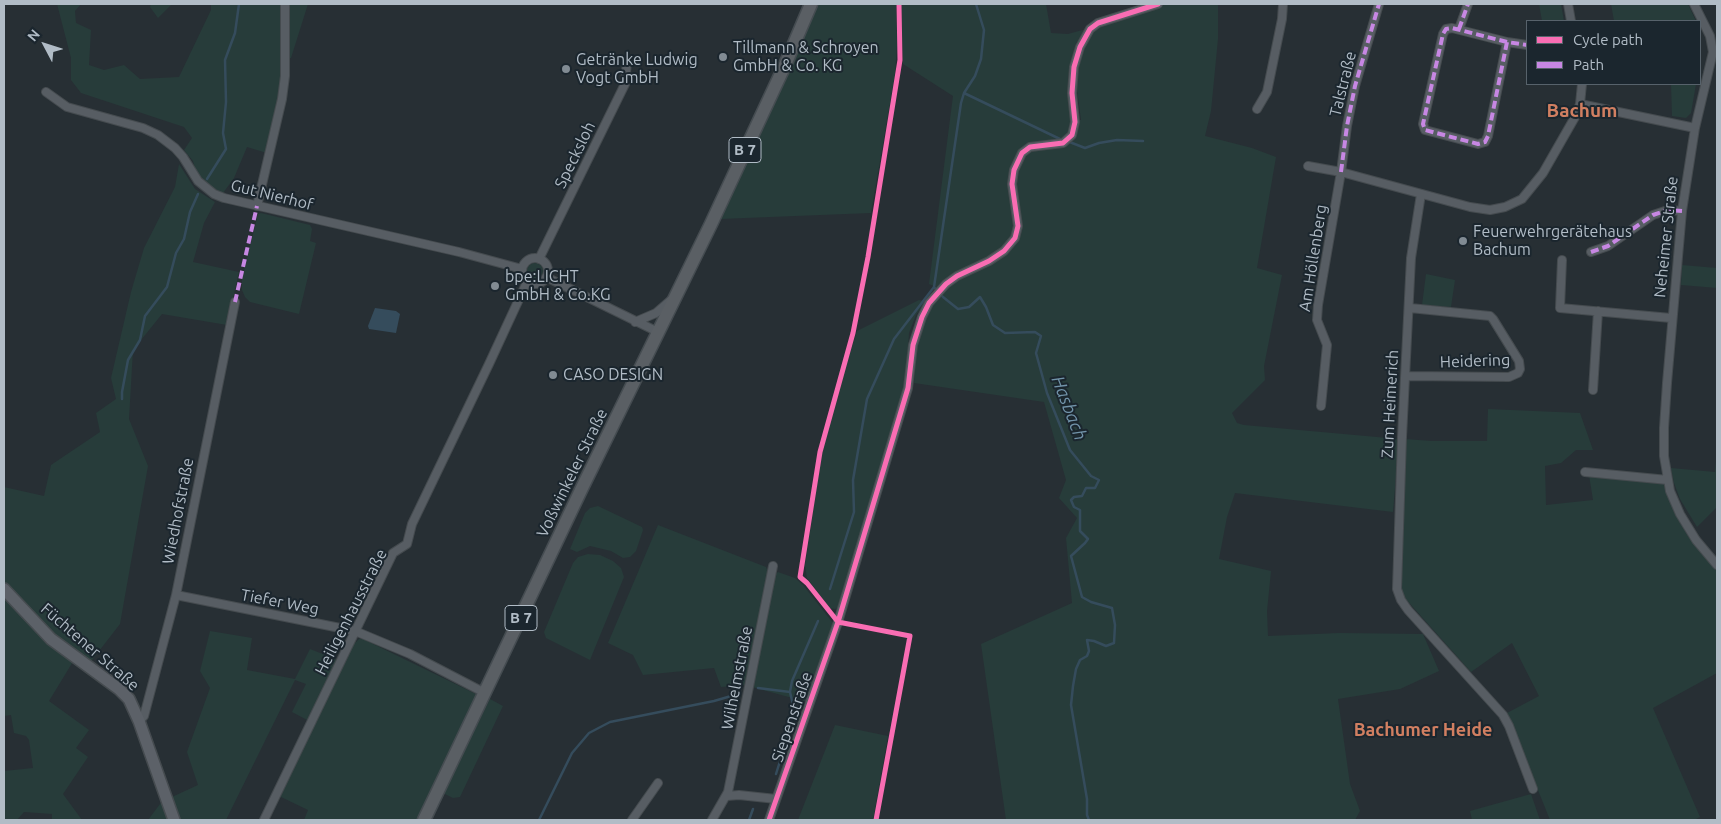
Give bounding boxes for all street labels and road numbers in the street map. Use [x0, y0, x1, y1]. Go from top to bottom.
street label: Talstraße [1326, 49, 1360, 119]
street label: Specksloh [551, 119, 599, 191]
road number: B 7 [729, 138, 761, 162]
street label: Gut Nierhof [229, 175, 315, 215]
street label: Neheimer Straße [1650, 175, 1682, 299]
street label: Am Höllenberg [1295, 203, 1331, 313]
street label: Zum Heimerich [1378, 349, 1402, 459]
street label: Heidering [1440, 350, 1510, 372]
street label: Voßwinkeler Straße [533, 406, 611, 540]
street label: Wiedhofstraße [158, 456, 198, 566]
street label: Heiligenhausstraße [311, 546, 391, 678]
street label: Tiefer Weg [239, 585, 321, 619]
street label: Füchtener Straße [37, 599, 143, 695]
road number: B 7 [505, 606, 537, 630]
street label: Wilhelmstraße [718, 625, 756, 731]
street label: Siepenstraße [768, 669, 816, 765]

